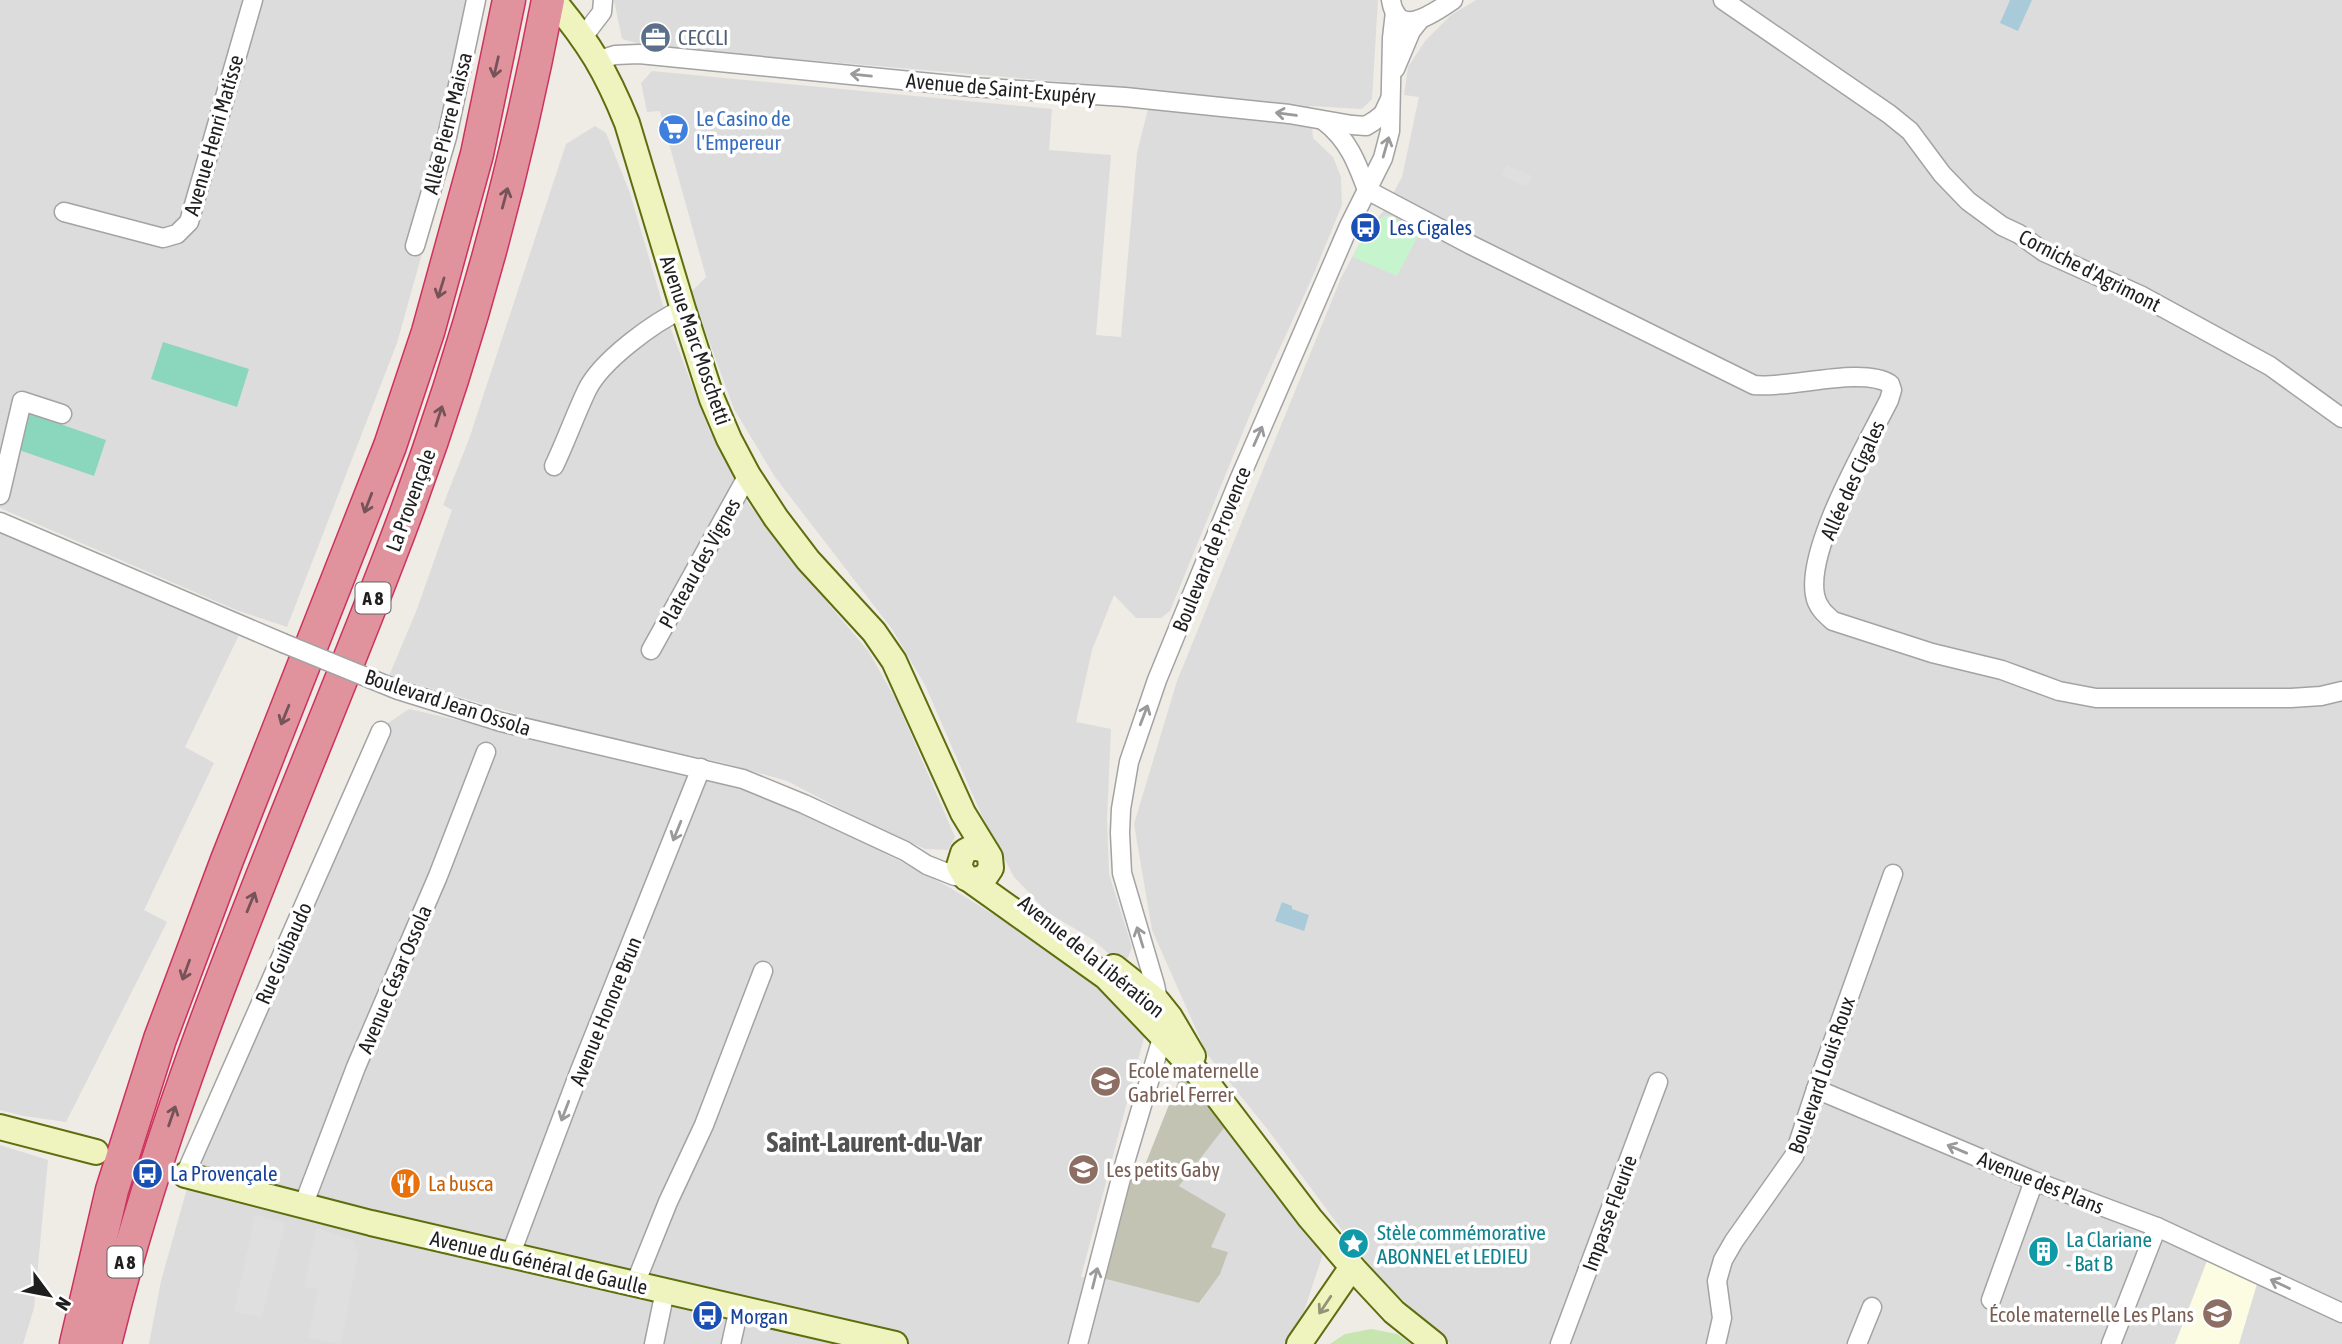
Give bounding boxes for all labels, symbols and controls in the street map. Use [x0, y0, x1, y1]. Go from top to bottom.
office icon: CECCLI [638, 20, 672, 54]
place label: CECCLI [678, 25, 728, 49]
street label: Allée Pierre Maissa [418, 50, 476, 196]
street label: Avenue Henri Matisse [179, 52, 247, 218]
one-way arrow [489, 55, 503, 78]
one-way arrow [850, 68, 873, 81]
street label: Avenue de Saint-Exupéry [905, 68, 1097, 108]
place label: Le Casino de l'Empereur [696, 106, 790, 154]
one-way arrow [1275, 107, 1298, 120]
supermarket icon: Le Casino de l'Empereur [656, 113, 690, 147]
one-way arrow [1380, 136, 1393, 158]
one-way arrow [499, 188, 512, 210]
bus stop icon: Les Cigales [1349, 210, 1383, 244]
place label: Les Cigales [1389, 215, 1472, 239]
street label: Corniche d'Agrimont [2015, 224, 2165, 316]
street label: Avenue Marc Moschetti [656, 252, 736, 428]
one-way arrow [433, 276, 446, 298]
one-way arrow [433, 405, 446, 427]
street label: Allée des Cigales [1815, 417, 1889, 543]
one-way arrow [1252, 426, 1265, 447]
street label: La Provençale [380, 445, 440, 555]
street label: Boulevard de Provence [1167, 463, 1255, 635]
one-way arrow [361, 492, 373, 513]
street label: Plateau des Vignes [653, 494, 745, 632]
road number: A 8 [356, 582, 390, 614]
street label: Boulevard Jean Ossola [362, 664, 534, 740]
one-way arrow [277, 703, 290, 725]
one-way arrow [1139, 704, 1152, 726]
one-way arrow [670, 820, 683, 842]
street label: Avenue de la Libération [1014, 890, 1170, 1022]
one-way arrow [246, 892, 259, 914]
street label: Rue Guibaudo [250, 898, 316, 1008]
street label: Avenue César Ossola [352, 901, 436, 1057]
one-way arrow [1132, 926, 1145, 948]
street label: Avenue Honore Brun [564, 933, 646, 1089]
one-way arrow [179, 958, 191, 980]
street label: Boulevard Louis Roux [1783, 993, 1859, 1157]
place label: Ecole maternelle Gabriel Ferrer [1128, 1058, 1259, 1106]
school or university icon: Ecole maternelle Gabriel Ferrer [1088, 1065, 1122, 1099]
one-way arrow [558, 1099, 570, 1121]
one-way arrow [167, 1105, 179, 1127]
district label: Saint-Laurent-du-Var [767, 1126, 982, 1158]
one-way arrow [1947, 1142, 1969, 1155]
street label: Avenue des Plans [1974, 1146, 2108, 1218]
school or university icon: Les petits Gaby [1066, 1152, 1100, 1186]
street label: Impasse Fleurie [1577, 1152, 1641, 1274]
bus stop icon: La Provençale [130, 1156, 164, 1190]
place label: Les petits Gaby [1106, 1157, 1220, 1181]
place label: La Provençale [170, 1161, 278, 1185]
restaurant icon: La busca [388, 1166, 422, 1200]
place label: La busca [428, 1171, 494, 1195]
place label: Stèle commémorative ABONNEL et LEDIEU [1377, 1220, 1546, 1268]
street label: Avenue du Général de Gaulle [428, 1225, 650, 1299]
place icon: Stèle commémorative ABONNEL et LEDIEU [1337, 1227, 1371, 1261]
place label: La Clariane - Bat B [2066, 1227, 2152, 1275]
building icon: La Clariane - Bat B [2026, 1234, 2060, 1268]
road number: A 8 [108, 1246, 142, 1278]
north arrow [14, 1260, 84, 1330]
one-way arrow [1089, 1267, 1102, 1290]
one-way arrow [2270, 1277, 2291, 1290]
text: N [51, 1293, 76, 1315]
one-way arrow [1318, 1295, 1333, 1314]
school or university icon: École maternelle Les Plans [2200, 1297, 2234, 1331]
bus stop icon: Morgan [690, 1299, 724, 1333]
place label: École maternelle Les Plans [1989, 1302, 2194, 1326]
place label: Morgan [730, 1304, 788, 1328]

